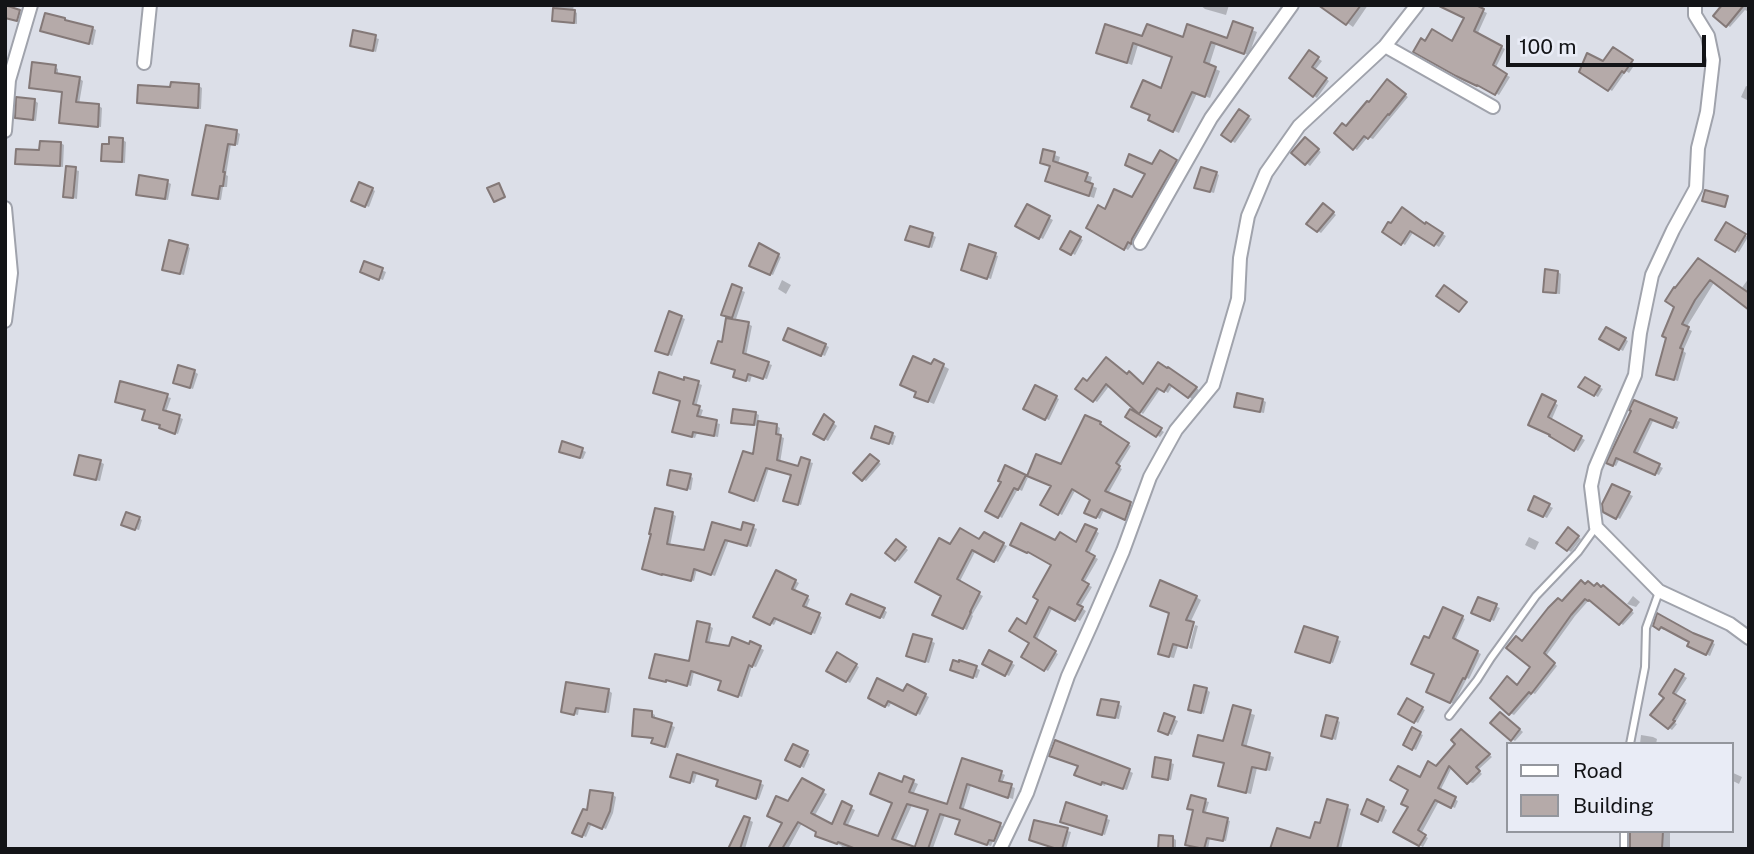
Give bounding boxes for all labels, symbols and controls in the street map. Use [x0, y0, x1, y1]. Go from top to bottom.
scale bar [1509, 21, 1708, 65]
text: 100 m [1519, 34, 1576, 59]
legend [1506, 742, 1733, 833]
text: Road [1573, 758, 1623, 783]
text: Building [1573, 793, 1654, 818]

